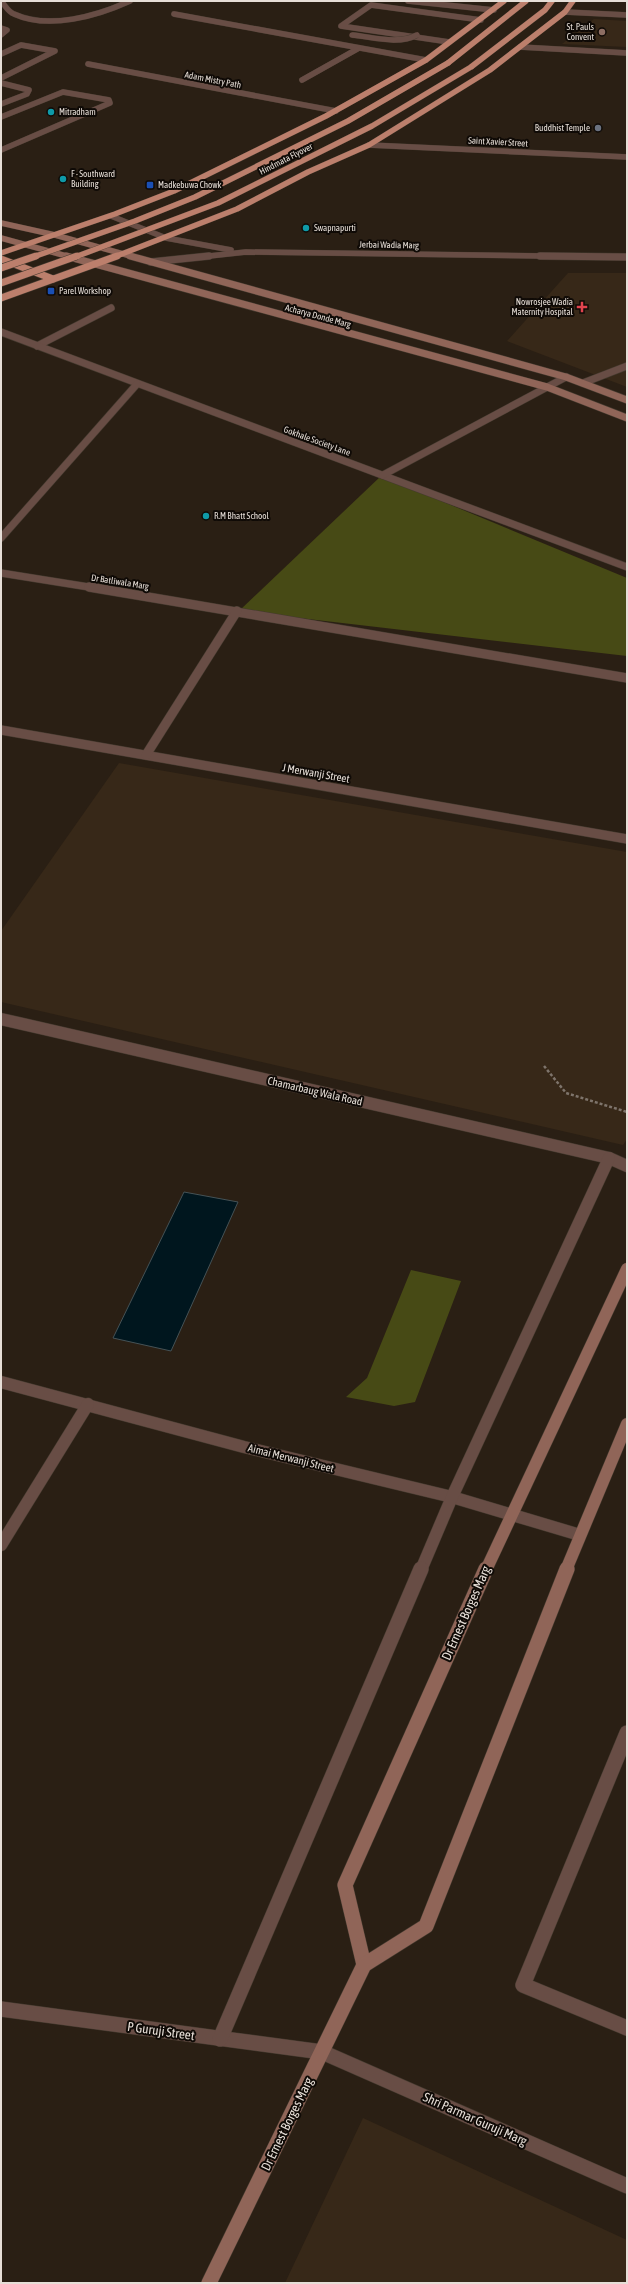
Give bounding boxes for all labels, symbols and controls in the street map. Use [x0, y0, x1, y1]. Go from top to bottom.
place label: St. Pauls Convent [566, 22, 594, 42]
marker: St. Pauls Convent [597, 27, 607, 37]
street label: Adam Mistry Path [184, 70, 242, 90]
marker: Mitradham [46, 107, 56, 117]
place label: Mitradham [59, 107, 96, 117]
place label: Buddhist Temple [535, 123, 590, 133]
marker: Buddhist Temple [593, 123, 603, 133]
street label: Saint Xavier Street [468, 135, 529, 149]
street label: Hindmata Flyover [258, 141, 315, 177]
place label: F - Southward Building [71, 169, 115, 189]
marker: F - Southward Building [58, 174, 68, 184]
marker: Madkebuwa Chowk [145, 180, 155, 190]
place label: Madkebuwa Chowk [158, 180, 222, 190]
marker: Swapnapurti [301, 223, 311, 233]
place label: Swapnapurti [314, 223, 356, 233]
street label: Jerbai Wadia Marg [359, 239, 419, 251]
marker: Parel Workshop [46, 286, 56, 296]
place label: Parel Workshop [59, 286, 111, 296]
place label: Nowrosjee Wadia Maternity Hospital [511, 297, 574, 317]
marker: Nowrosjee Wadia Maternity Hospital [576, 301, 588, 313]
street label: Acharya Donde Marg [284, 302, 352, 330]
street label: Gokhale Society Lane [282, 424, 352, 458]
marker: R.M Bhatt School [201, 511, 211, 521]
place label: R.M Bhatt School [214, 511, 270, 521]
street label: Dr Batliwala Marg [90, 573, 150, 592]
street label: J Merwanji Street [281, 761, 351, 785]
street label: Chamarbaug Wala Road [266, 1074, 364, 1108]
street label: Aimai Merwanji Street [247, 1442, 335, 1474]
street label: Dr Ernest Borges Marg [438, 1563, 494, 1663]
street label: P Guruji Street [126, 2019, 196, 2043]
street label: Dr Ernest Borges Marg [258, 2075, 316, 2173]
street label: Shri Parmar Guruji Marg [421, 2089, 530, 2149]

